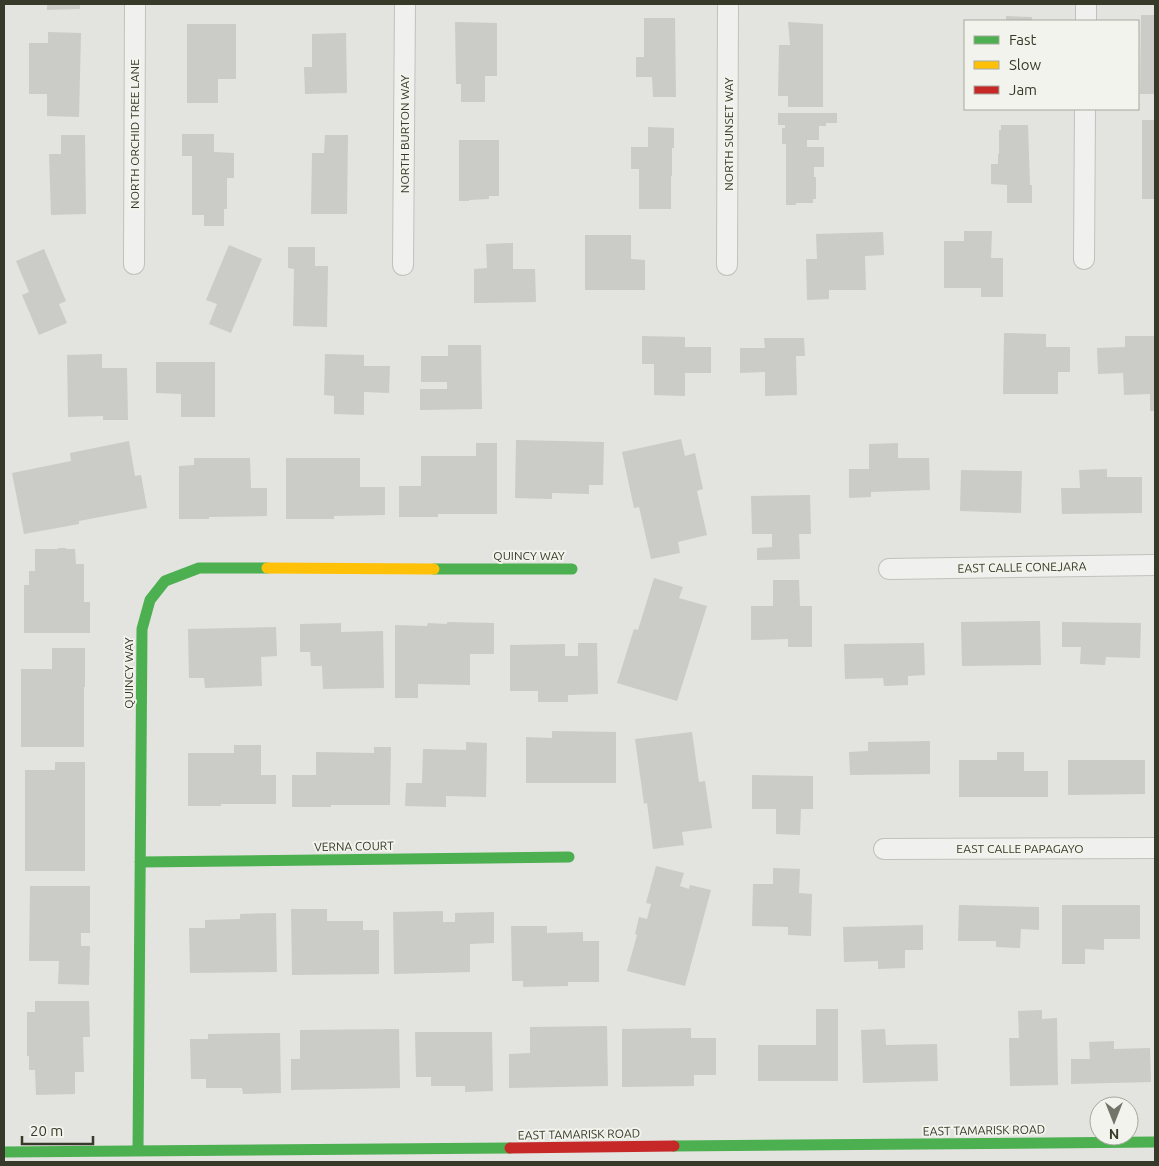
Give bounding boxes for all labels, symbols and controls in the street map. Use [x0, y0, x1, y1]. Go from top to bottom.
legend [964, 20, 1139, 110]
text: Fast [1009, 31, 1037, 48]
text: Slow [1009, 56, 1042, 73]
street label: NORTH ORCHID TREE LANE [128, 59, 141, 209]
street label: NORTH BURTON WAY [398, 75, 411, 193]
street label: NORTH SUNSET WAY [722, 77, 735, 191]
text: Jam [1009, 81, 1037, 98]
street label: QUINCY WAY [493, 549, 565, 562]
street label: EAST CALLE CONEJARA [957, 559, 1087, 575]
street label: QUINCY WAY [122, 637, 135, 709]
street label: VERNA COURT [314, 839, 394, 853]
street label: EAST CALLE PAPAGAYO [956, 842, 1084, 855]
north arrow [1089, 1096, 1139, 1146]
scale bar [22, 1114, 94, 1146]
text: 20 m [30, 1122, 63, 1139]
street label: EAST TAMARISK ROAD [923, 1122, 1045, 1138]
street label: EAST TAMARISK ROAD [518, 1126, 640, 1142]
text: N [1109, 1126, 1119, 1142]

